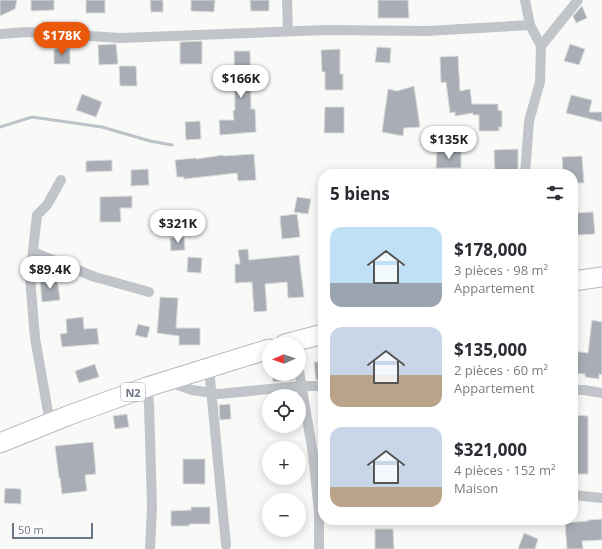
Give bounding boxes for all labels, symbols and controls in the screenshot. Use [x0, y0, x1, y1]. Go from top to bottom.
pin: $178K [34, 22, 90, 56]
text: $178K [43, 26, 81, 44]
pin: $166K [213, 65, 269, 99]
text: $166K [222, 69, 260, 87]
pin: $135K [421, 126, 477, 160]
text: $135K [430, 130, 468, 148]
text: 5 biens [330, 182, 390, 205]
icon: filters [544, 182, 566, 204]
pin: $321K [150, 210, 206, 244]
text: $321K [159, 214, 197, 232]
text: $178,000 [454, 238, 527, 261]
icon: home [362, 243, 410, 291]
pin: $89.4K [17, 256, 83, 290]
text: $89.4K [29, 260, 71, 278]
text: 3 pièces · 98 m² [454, 261, 548, 279]
text: Appartement [454, 279, 535, 297]
north arrow [262, 337, 306, 381]
map controls [262, 337, 306, 537]
text: $135,000 [454, 338, 527, 361]
icon: home [362, 343, 410, 391]
text: 2 pièces · 60 m² [454, 361, 548, 379]
text: Appartement [454, 379, 535, 397]
road number: N2 [121, 383, 145, 401]
button: locate [262, 389, 306, 433]
text: $321,000 [454, 438, 527, 461]
button: + [262, 441, 306, 485]
icon: home [362, 443, 410, 491]
text: 4 pièces · 152 m² [454, 461, 555, 479]
text: Maison [454, 479, 498, 497]
button: − [262, 493, 306, 537]
scale bar [12, 521, 93, 540]
text: 50 m [18, 522, 44, 537]

